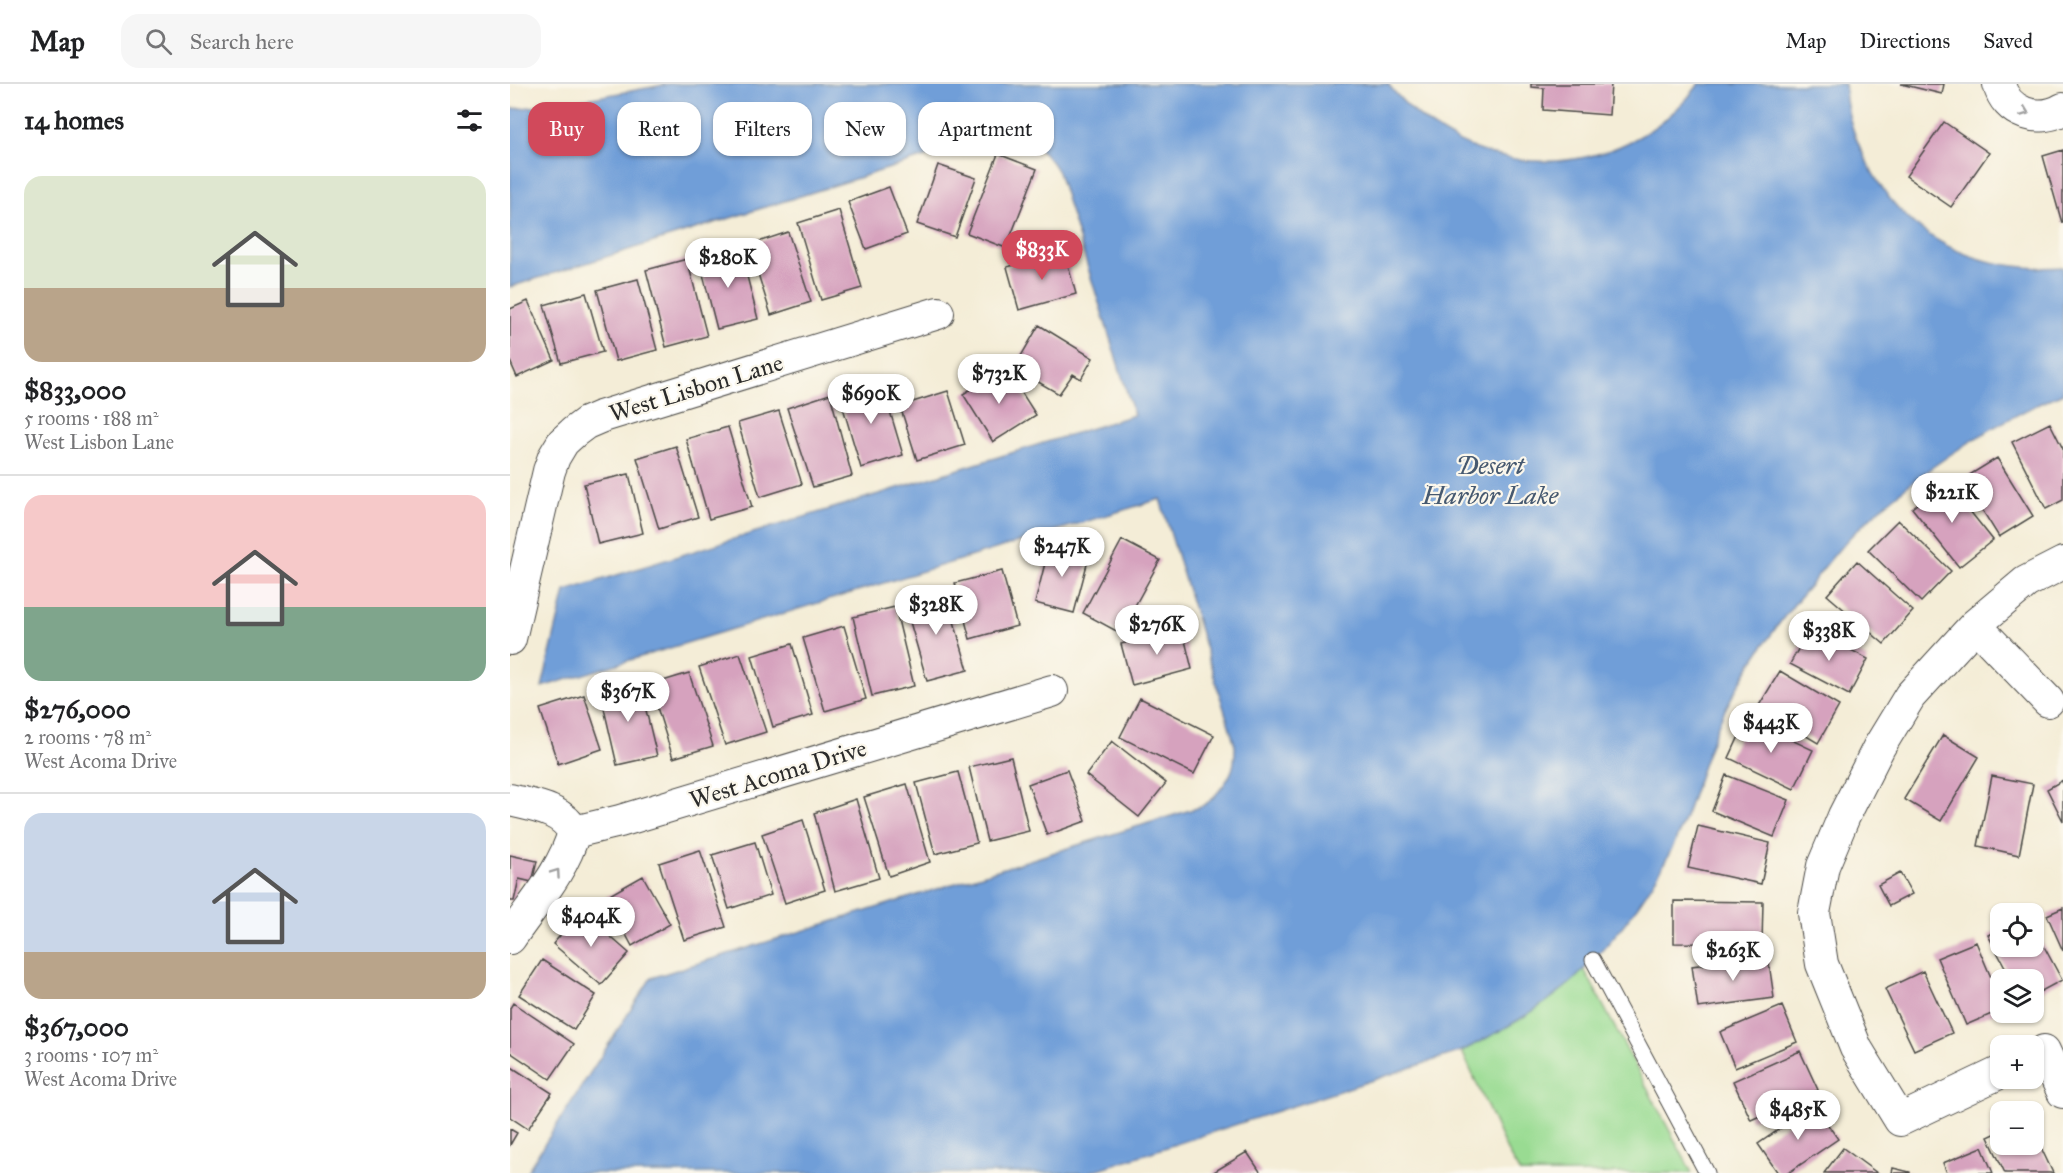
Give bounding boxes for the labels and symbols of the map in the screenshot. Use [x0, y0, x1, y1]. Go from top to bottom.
one-way arrow [2019, 105, 2030, 117]
pin: $833K [1000, 230, 1084, 281]
pin: $280K [686, 238, 770, 289]
street label: West Lisbon Lane [605, 347, 787, 429]
pin: $732K [957, 354, 1041, 405]
pin: $690K [829, 374, 913, 425]
water label: Desert Harbor Lake [1421, 449, 1559, 511]
pin: $221K [1910, 473, 1994, 524]
pin: $247K [1020, 527, 1104, 578]
pin: $328K [894, 585, 978, 636]
pin: $276K [1115, 605, 1199, 656]
pin: $338K [1787, 611, 1871, 662]
pin: $367K [586, 672, 670, 723]
pin: $443K [1729, 703, 1813, 754]
street label: West Acoma Drive [686, 733, 870, 815]
one-way arrow [549, 868, 560, 879]
pin: $404K [549, 897, 633, 948]
pin: $263K [1691, 931, 1775, 982]
pin: $485K [1756, 1090, 1840, 1141]

